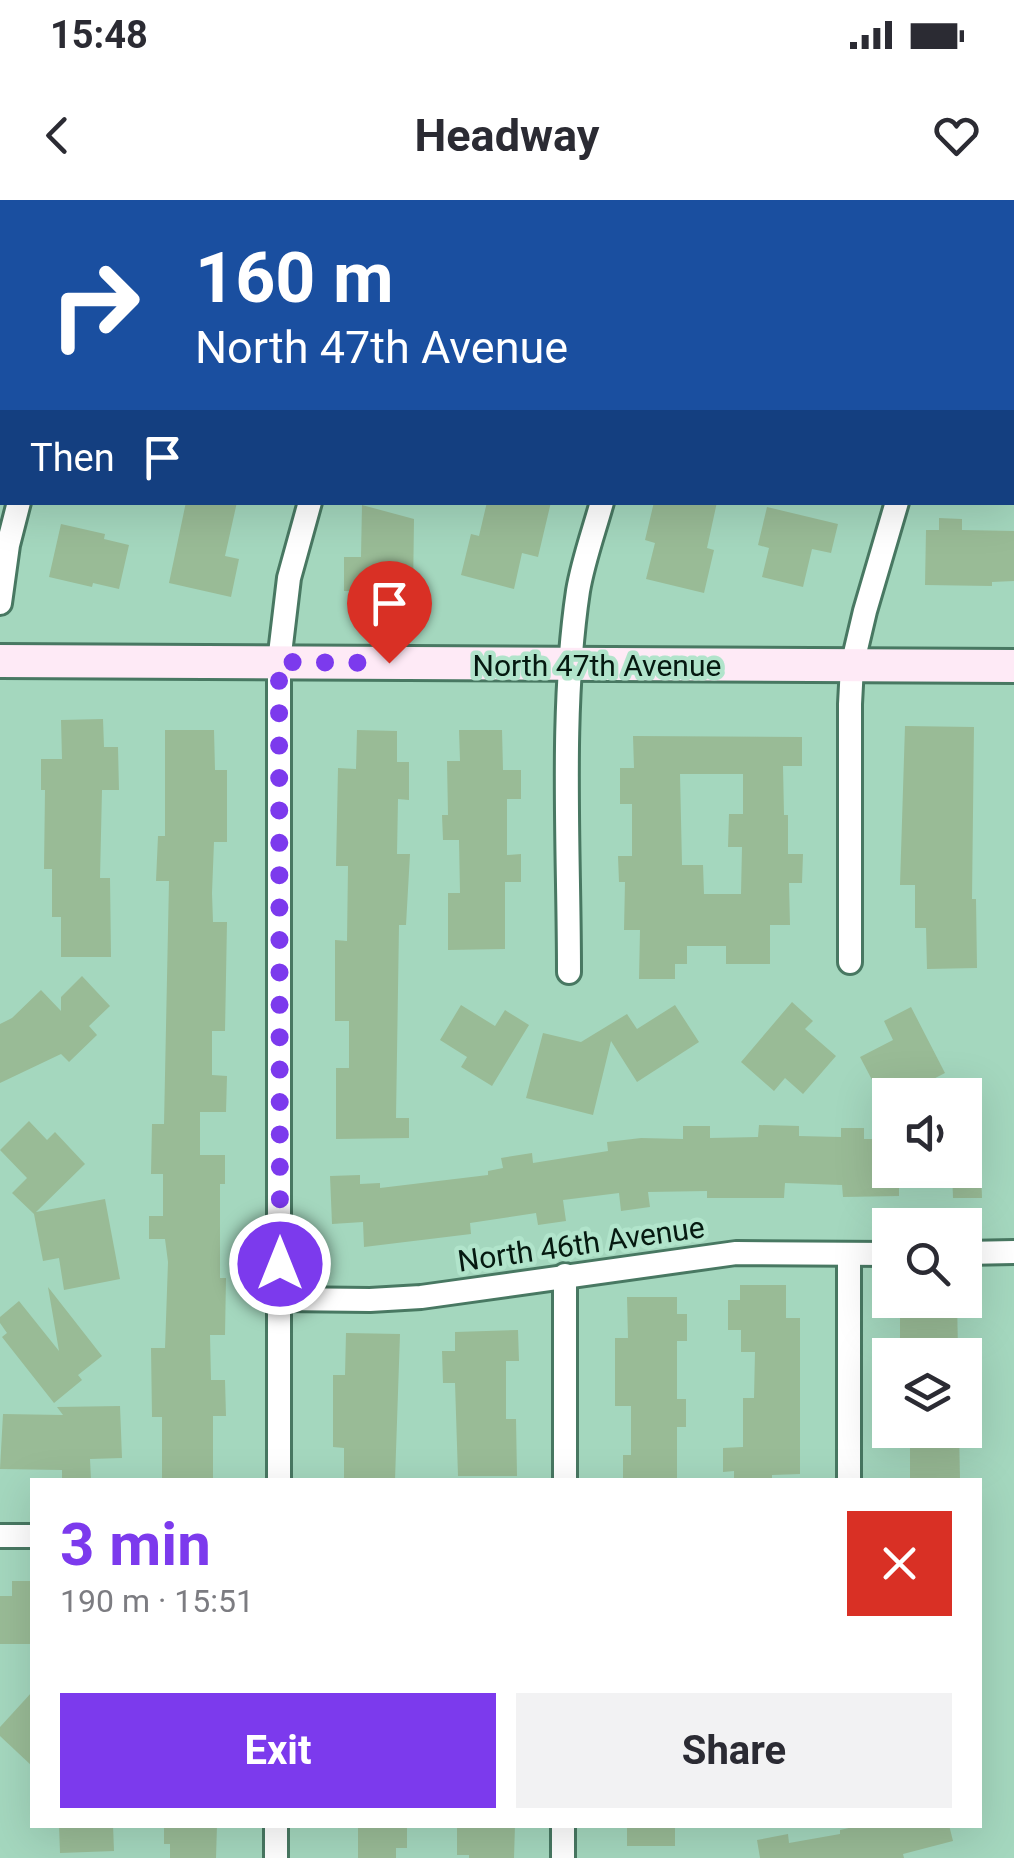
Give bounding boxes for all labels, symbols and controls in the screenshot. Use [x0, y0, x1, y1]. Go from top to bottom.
text: 15:48 [50, 13, 148, 57]
icon: back [30, 108, 85, 163]
icon: heart [929, 108, 984, 163]
text: Headway [415, 109, 599, 162]
text: 160 m [195, 237, 394, 319]
icon: right [30, 240, 160, 370]
text: North 47th Avenue [195, 321, 568, 374]
icon: arrive [135, 430, 190, 485]
text: Then [30, 436, 115, 480]
pin [347, 561, 432, 664]
icon: arrive [362, 576, 417, 631]
street label: North 47th Avenue [473, 648, 721, 683]
map controls [872, 1078, 982, 1448]
button: sound [872, 1078, 982, 1188]
button: search [872, 1208, 982, 1318]
street label: North 46th Avenue [455, 1209, 707, 1279]
position arrow [228, 1212, 332, 1316]
button: layers [872, 1338, 982, 1448]
text: 3 min [60, 1509, 211, 1580]
button: close [847, 1511, 952, 1616]
text: 190 m · 15:51 [60, 1582, 254, 1620]
button: Exit [60, 1693, 496, 1808]
button: Share [516, 1693, 952, 1808]

